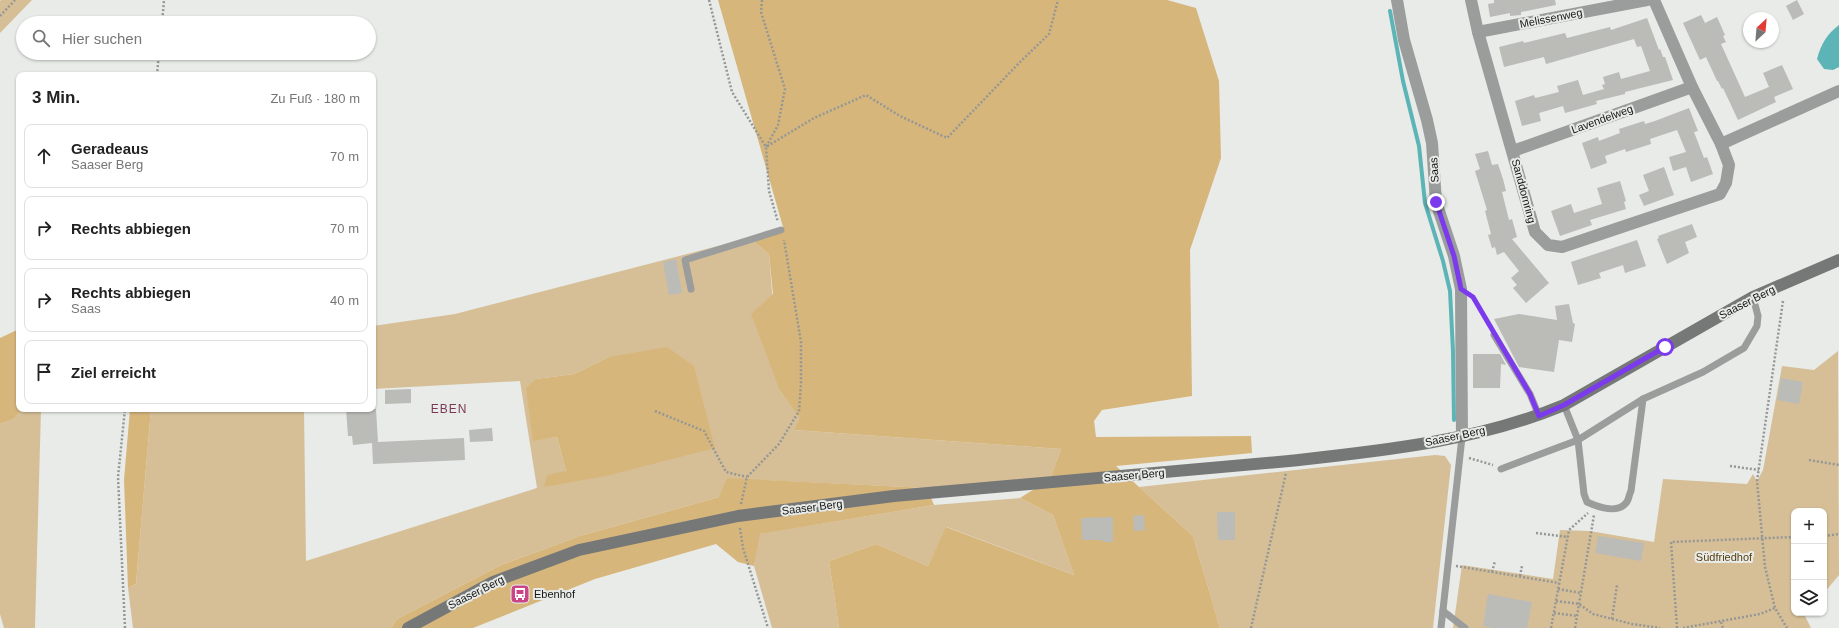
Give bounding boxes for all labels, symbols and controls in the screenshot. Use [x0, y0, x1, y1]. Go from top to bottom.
street label: Melissenweg [1519, 6, 1583, 30]
north arrow [1743, 12, 1779, 48]
search box [16, 16, 376, 60]
icon: search [30, 27, 52, 49]
text: Hier suchen [62, 30, 142, 47]
text: 3 Min. [32, 88, 80, 107]
text: Zu Fuß · 180 m [270, 91, 360, 106]
street label: Lavendelweg [1569, 102, 1635, 136]
text: Geradeaus [71, 140, 149, 157]
icon: ahead [33, 145, 55, 167]
text: 70 m [330, 149, 359, 164]
text: Saaser Berg [71, 157, 143, 172]
street label: Saas [1427, 157, 1441, 183]
street label: Sanddornring [1510, 158, 1538, 224]
route end [1427, 193, 1445, 211]
icon: right [33, 217, 55, 239]
text: Rechts abbiegen [71, 220, 191, 237]
text: 70 m [330, 221, 359, 236]
street label: Saaser Berg [1717, 283, 1777, 321]
text: Rechts abbiegen [71, 284, 191, 301]
icon: right [33, 289, 55, 311]
text: 40 m [330, 293, 359, 308]
text: Saas [71, 301, 101, 316]
route start [1656, 338, 1674, 356]
icon: arrive [33, 361, 55, 383]
text: Ziel erreicht [71, 364, 156, 381]
district label: EBEN [431, 402, 467, 416]
street label: Saaser Berg [1424, 424, 1486, 448]
street label: Saaser Berg [1103, 466, 1165, 484]
street label: Saaser Berg [781, 497, 843, 517]
map controls [1791, 508, 1827, 616]
button: + [1791, 508, 1827, 544]
button: − [1791, 544, 1827, 580]
park label: Südfriedhof [1696, 551, 1753, 563]
street label: Saaser Berg [446, 573, 506, 611]
button: layers [1791, 580, 1827, 616]
bus stop icon: Ebenhof [509, 583, 531, 605]
place label: Ebenhof [534, 588, 576, 600]

